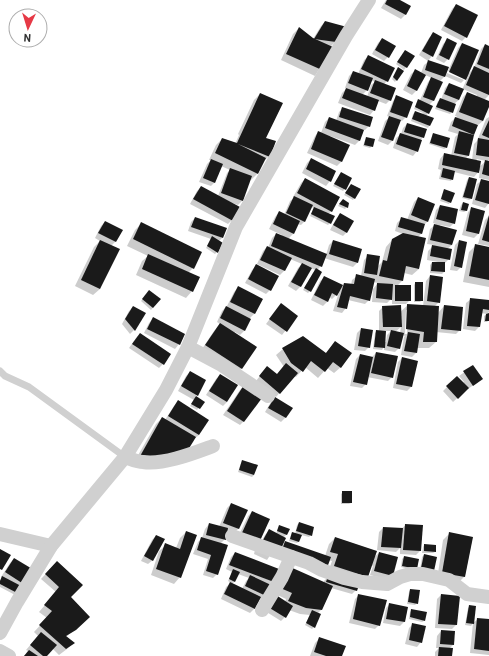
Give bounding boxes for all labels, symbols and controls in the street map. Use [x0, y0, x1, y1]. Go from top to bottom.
north arrow [8, 8, 48, 48]
text: N [23, 32, 31, 45]

